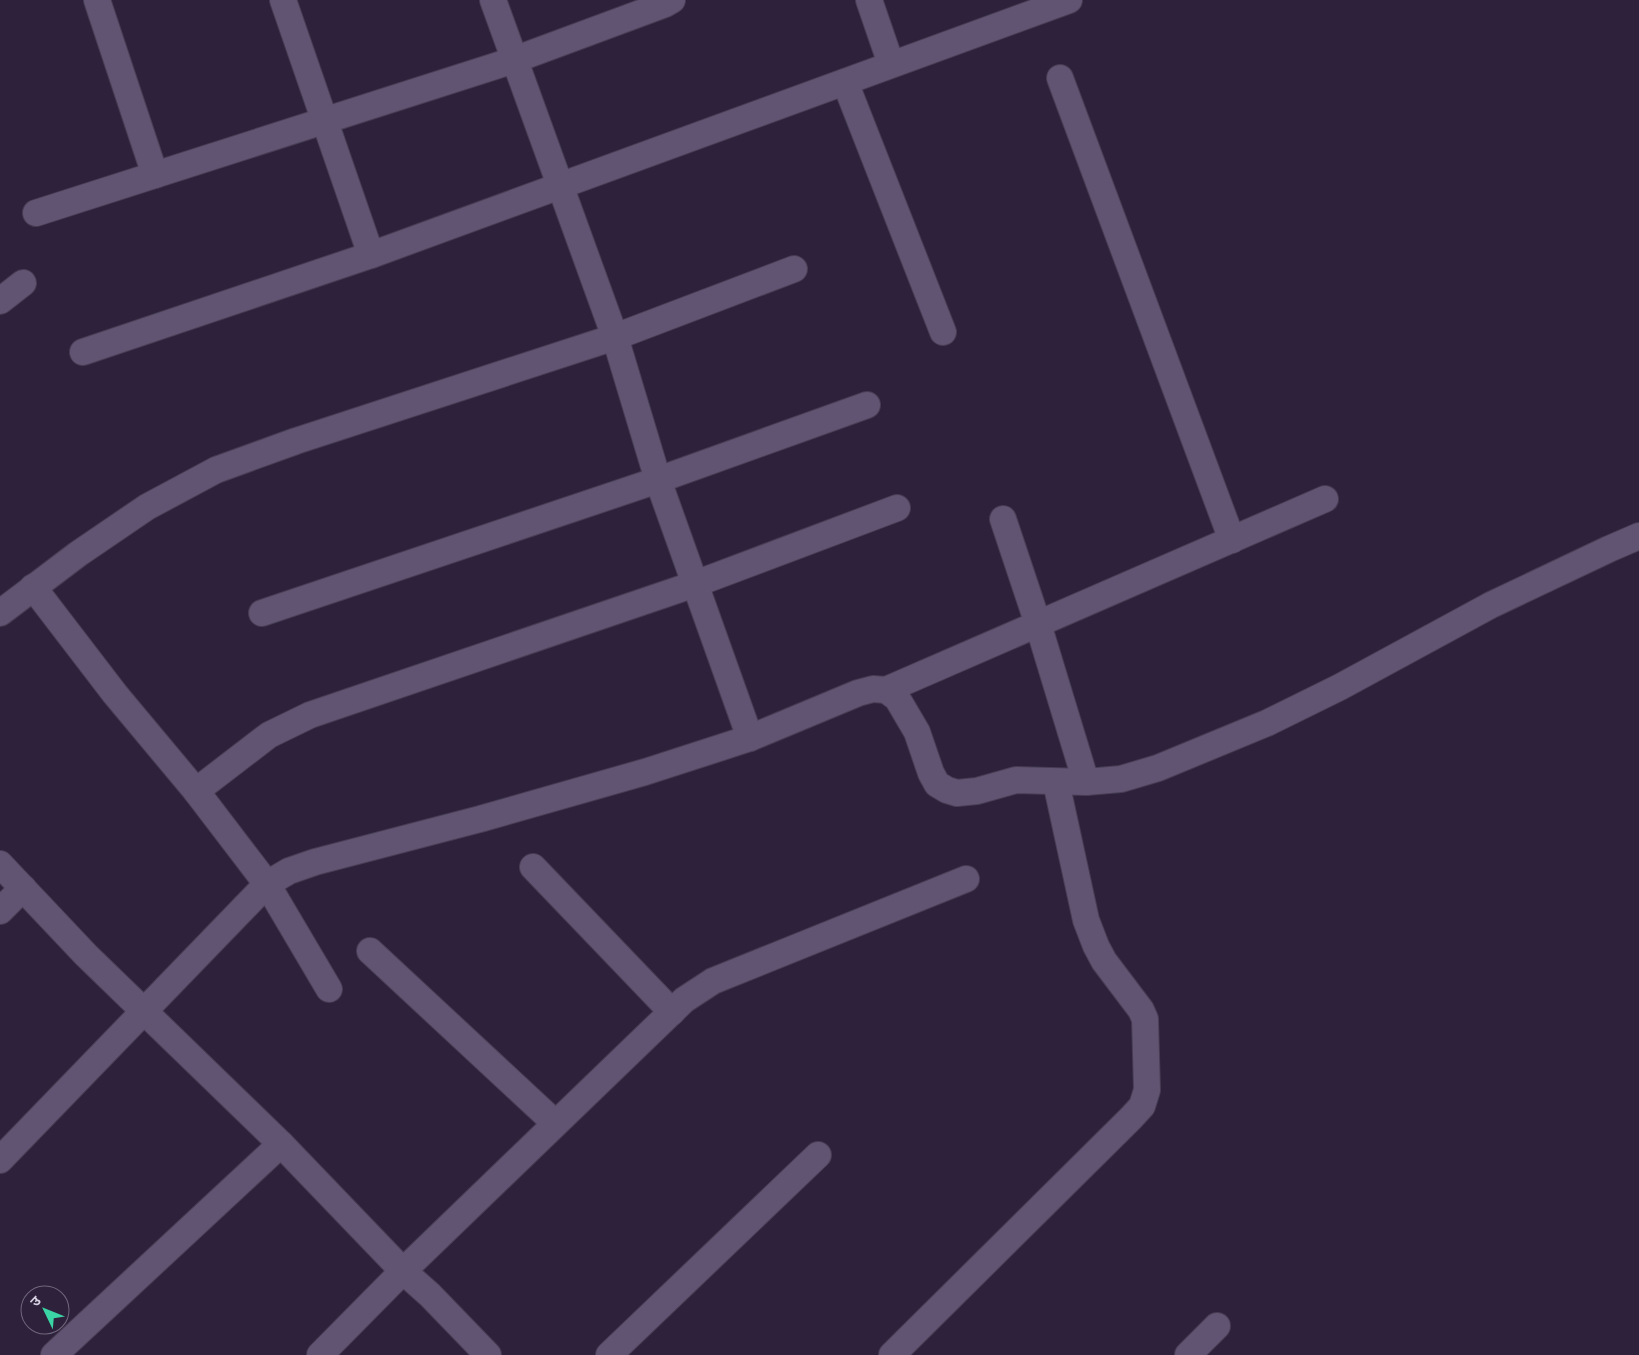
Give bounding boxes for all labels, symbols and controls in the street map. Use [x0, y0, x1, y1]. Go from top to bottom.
north arrow [20, 1285, 70, 1335]
text: उ [27, 1292, 45, 1310]

